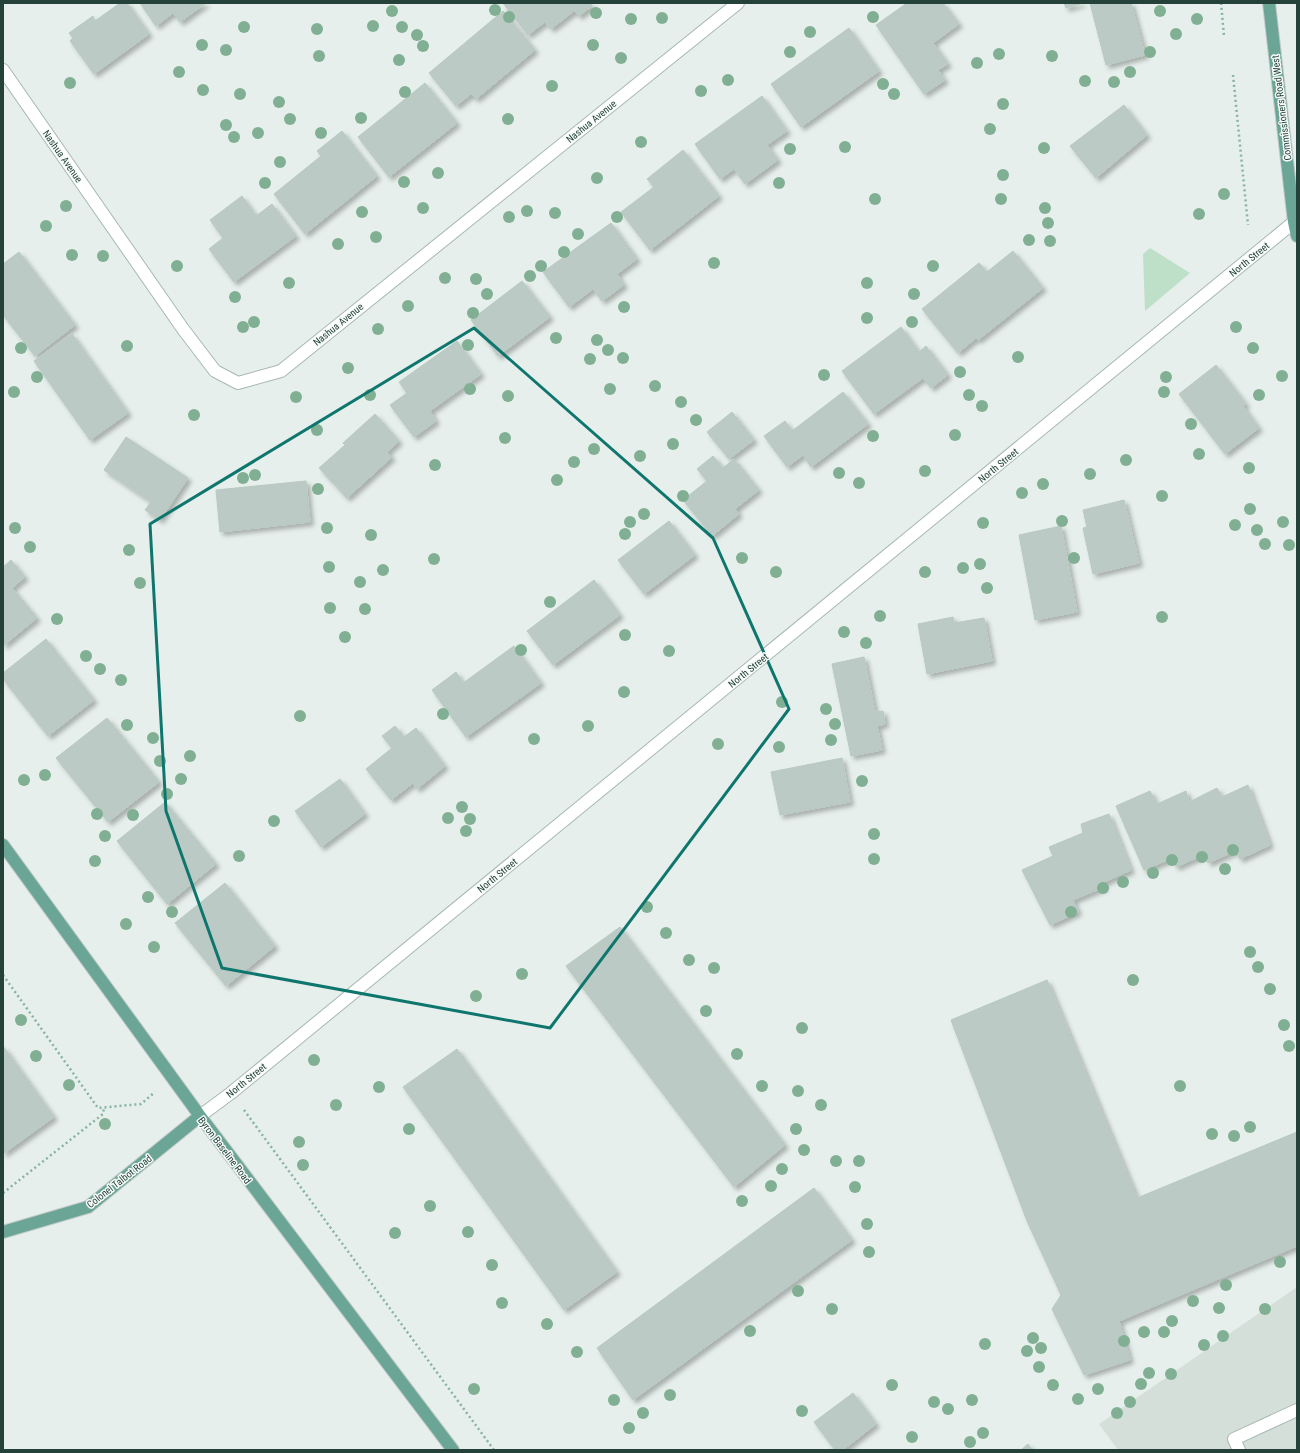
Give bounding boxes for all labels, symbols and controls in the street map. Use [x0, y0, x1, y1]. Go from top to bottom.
street label: Commissioners Road West [1270, 55, 1293, 161]
street label: Nashua Avenue [564, 98, 619, 145]
street label: Nashua Avenue [41, 128, 85, 185]
street label: North Street [1227, 240, 1271, 279]
street label: Nashua Avenue [311, 301, 366, 348]
street label: North Street [976, 446, 1020, 485]
street label: North Street [726, 651, 770, 690]
street label: North Street [475, 856, 519, 895]
street label: North Street [224, 1061, 268, 1100]
street label: Byron Baseline Road [196, 1115, 253, 1186]
street label: Colonel Talbot Road [85, 1153, 154, 1210]

